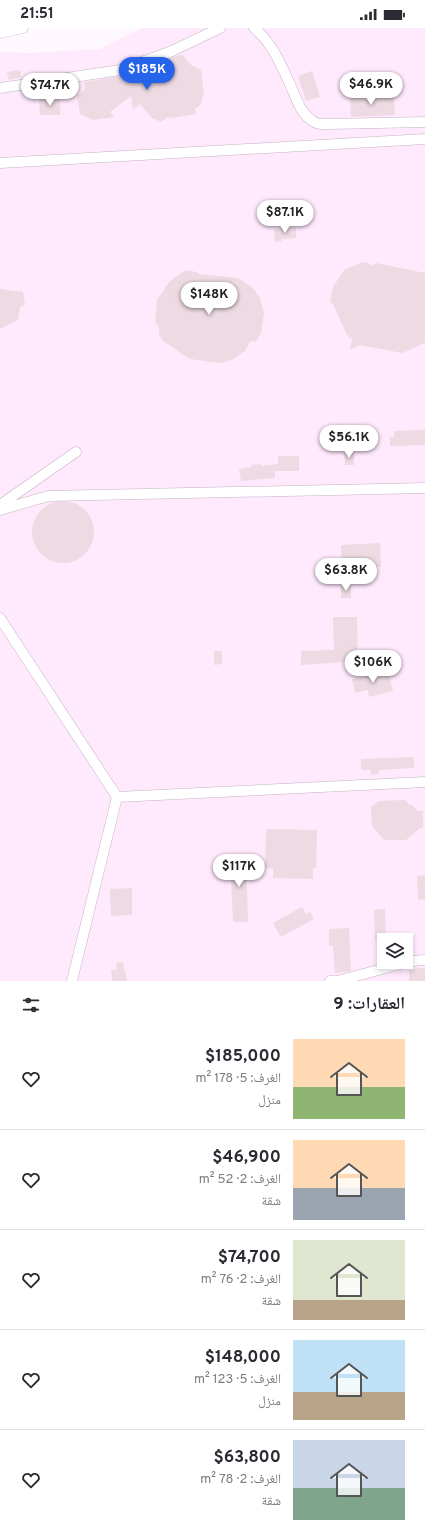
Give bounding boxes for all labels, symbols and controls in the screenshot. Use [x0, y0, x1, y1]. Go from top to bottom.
text: 21:51 [20, 5, 54, 24]
pin: $185K [119, 57, 175, 91]
text: $185K [128, 62, 166, 78]
pin: $46.9K [338, 72, 404, 106]
pin: $74.7K [17, 73, 83, 107]
text: $46.9K [349, 77, 393, 93]
text: $74.7K [30, 78, 70, 94]
pin: $87.1K [252, 200, 318, 234]
text: $87.1K [266, 205, 304, 221]
pin: $148K [181, 282, 237, 316]
text: $148K [190, 287, 228, 303]
pin: $56.1K [316, 425, 382, 459]
text: $56.1K [328, 430, 370, 446]
pin: $63.8K [313, 558, 379, 592]
text: $63.8K [324, 563, 368, 579]
pin: $106K [345, 650, 401, 684]
text: $106K [354, 655, 392, 671]
pin: $117K [211, 854, 267, 888]
text: $117K [222, 859, 256, 875]
map controls [377, 933, 413, 969]
button: layers [377, 933, 413, 969]
icon: filters [20, 994, 42, 1016]
text: العقارات: 9 [333, 994, 405, 1016]
text: $185,000 [205, 1046, 281, 1068]
icon: home [325, 1055, 373, 1103]
icon: heart [20, 1068, 42, 1090]
text: الغرف: 5 · 178 m² [195, 1071, 281, 1087]
text: منزل [258, 1093, 281, 1109]
text: $46,900 [212, 1147, 281, 1169]
icon: home [325, 1156, 373, 1204]
icon: heart [20, 1169, 42, 1191]
text: الغرف: 2 · 52 m² [199, 1172, 281, 1188]
text: شقة [262, 1194, 281, 1210]
text: $74,700 [218, 1247, 281, 1269]
icon: home [325, 1256, 373, 1304]
icon: heart [20, 1269, 42, 1291]
text: الغرف: 2 · 76 m² [201, 1272, 281, 1288]
text: شقة [262, 1294, 281, 1310]
text: $148,000 [205, 1347, 281, 1369]
icon: home [325, 1356, 373, 1404]
icon: heart [20, 1369, 42, 1391]
text: الغرف: 5 · 123 m² [194, 1372, 281, 1388]
text: منزل [258, 1394, 281, 1410]
text: $63,800 [213, 1447, 281, 1469]
icon: home [325, 1456, 373, 1504]
icon: heart [20, 1469, 42, 1491]
text: الغرف: 2 · 78 m² [200, 1472, 281, 1488]
text: شقة [262, 1494, 281, 1510]

